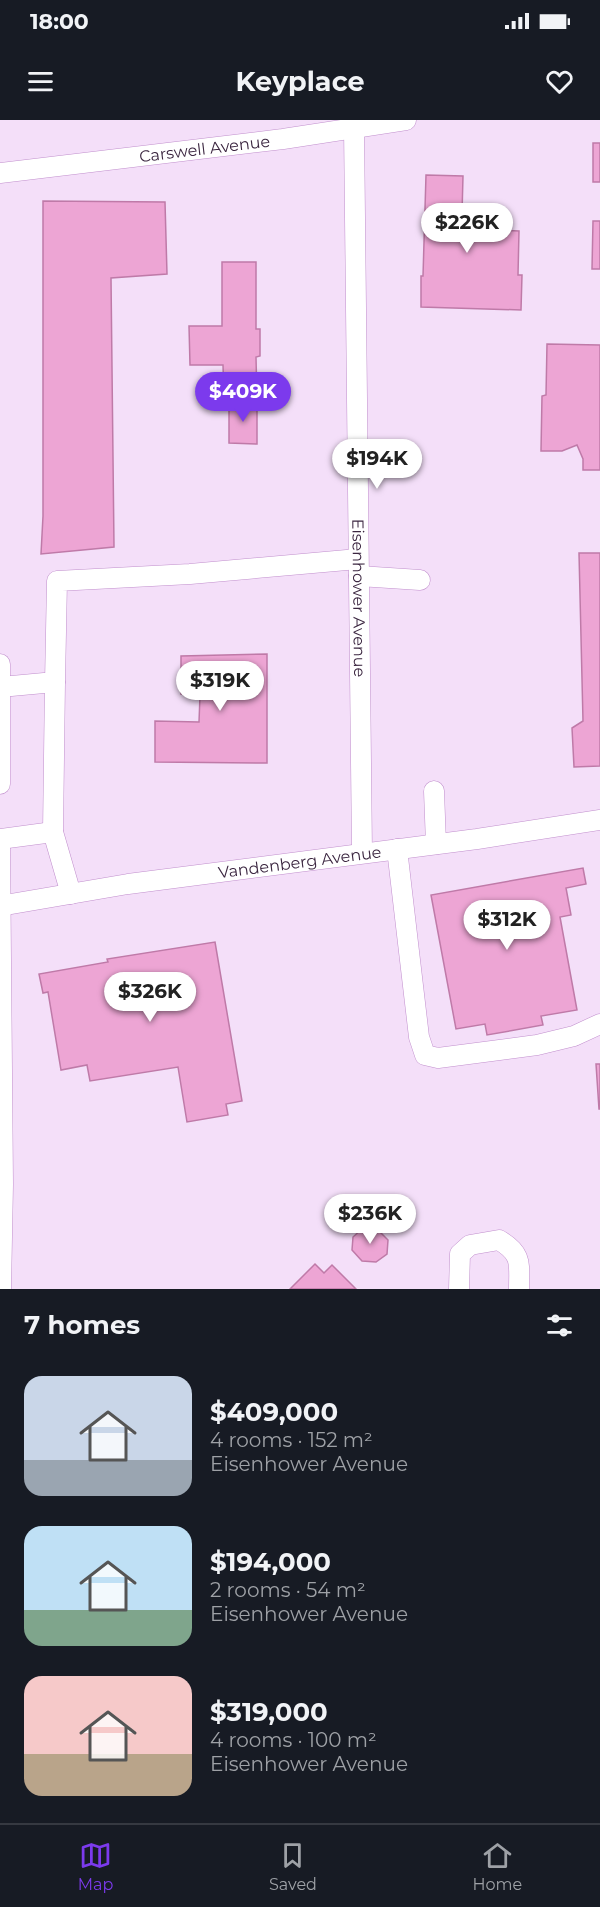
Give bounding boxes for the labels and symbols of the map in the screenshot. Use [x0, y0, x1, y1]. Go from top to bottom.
street label: Carswell Avenue [138, 132, 271, 166]
pin: $226K [425, 203, 509, 254]
pin: $409K [201, 372, 285, 423]
pin: $194K [335, 439, 419, 490]
street label: Eisenhower Avenue [348, 519, 369, 677]
pin: $319K [178, 661, 262, 712]
street label: Vandenberg Avenue [217, 842, 382, 882]
pin: $312K [465, 900, 549, 951]
pin: $326K [108, 972, 192, 1023]
pin: $236K [328, 1194, 412, 1245]

